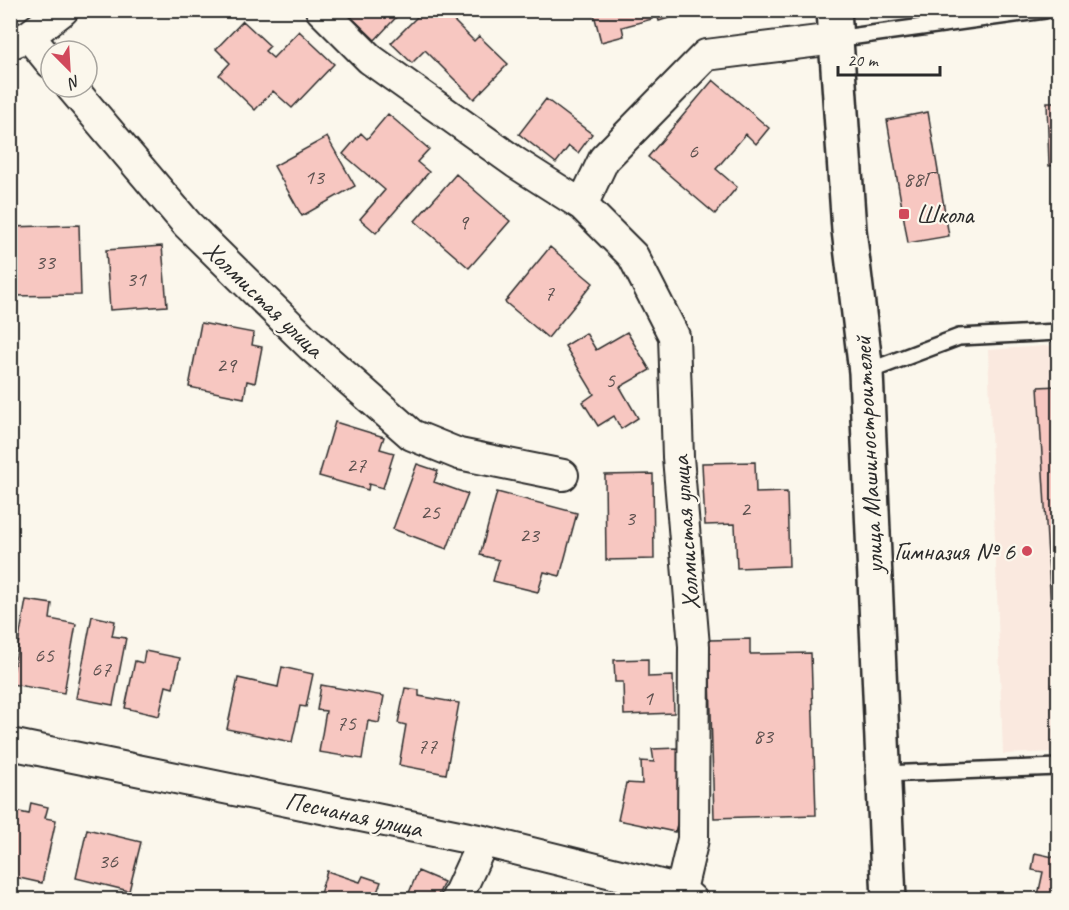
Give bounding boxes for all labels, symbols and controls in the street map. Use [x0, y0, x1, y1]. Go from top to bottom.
north arrow [39, 39, 99, 99]
scale bar [838, 39, 940, 77]
text: 20 m [847, 49, 880, 71]
text: N [63, 71, 83, 94]
house number: 6 [688, 137, 699, 165]
house number: 13 [304, 163, 326, 191]
house number: 88Г [903, 165, 938, 193]
place label: Школа [916, 198, 975, 231]
marker: Школа [897, 207, 911, 221]
house number: 9 [458, 208, 470, 236]
street label: Холмистая улица [196, 234, 332, 366]
house number: 33 [35, 248, 57, 276]
house number: 31 [126, 265, 147, 293]
house number: 7 [544, 279, 555, 307]
street label: улица Машиностроителей [846, 333, 891, 577]
house number: 29 [216, 351, 238, 379]
house number: 5 [605, 366, 616, 394]
house number: 27 [346, 451, 367, 479]
street label: Холмистая улица [664, 453, 707, 611]
house number: 2 [740, 495, 752, 523]
house number: 25 [420, 498, 441, 526]
house number: 3 [625, 504, 637, 532]
house number: 23 [519, 521, 541, 549]
place label: Гимназия № 6 [894, 535, 1016, 568]
marker: Гимназия № 6 [1020, 544, 1034, 558]
house number: 65 [34, 641, 55, 669]
house number: 67 [91, 655, 112, 683]
house number: 1 [643, 684, 654, 712]
house number: 75 [336, 709, 357, 737]
house number: 83 [753, 722, 775, 750]
house number: 77 [417, 732, 438, 760]
street label: Песчаная улица [282, 784, 427, 845]
house number: 36 [98, 847, 119, 875]

